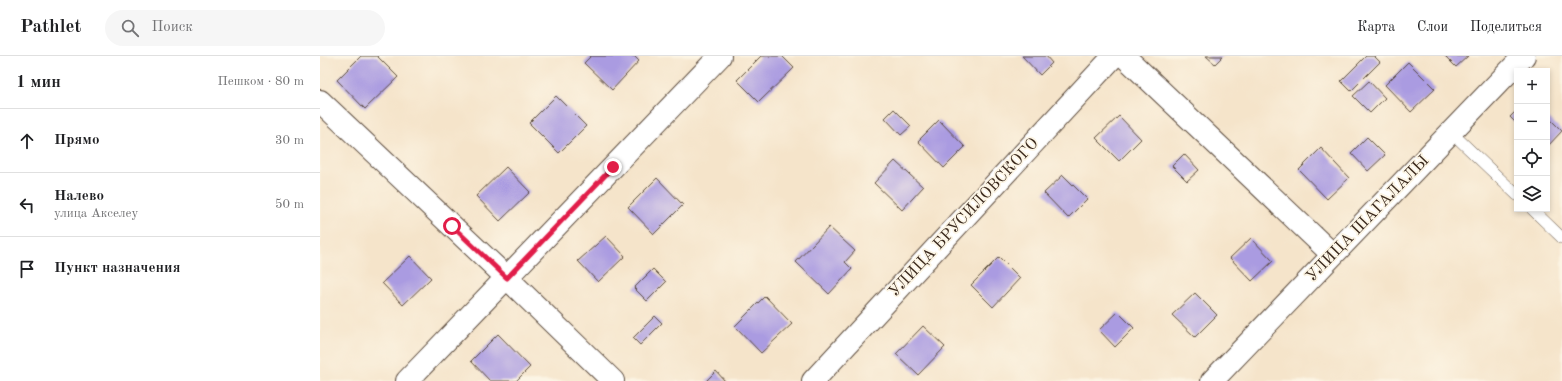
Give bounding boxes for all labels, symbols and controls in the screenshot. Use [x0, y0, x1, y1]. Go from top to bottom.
search box [105, 10, 385, 46]
icon: search [119, 17, 141, 39]
text: Pathlet [20, 18, 81, 37]
text: Поиск [151, 20, 193, 35]
text: Карта [1357, 20, 1395, 34]
text: Слои [1417, 20, 1448, 34]
text: Поделиться [1470, 20, 1542, 34]
map controls [1514, 68, 1550, 212]
button: + [1514, 68, 1550, 104]
text: 1 мин [16, 74, 61, 91]
text: Пешком · 80 m [217, 75, 304, 88]
button: − [1514, 104, 1550, 140]
icon: ahead [16, 130, 38, 152]
text: Прямо [54, 133, 100, 148]
text: 30 m [275, 134, 304, 147]
street label: УЛИЦА БРУСИЛОВСКОГО [886, 135, 1042, 301]
button: locate [1514, 140, 1550, 176]
street label: УЛИЦА ШАГАЛАЛЫ [1304, 153, 1432, 285]
route end [604, 158, 622, 176]
button: layers [1514, 176, 1550, 212]
text: Налево [54, 189, 104, 204]
icon: left [16, 194, 38, 216]
text: 50 m [275, 198, 304, 211]
text: улица Акселеу [54, 207, 138, 220]
route start [443, 217, 461, 235]
icon: arrive [16, 258, 38, 280]
text: Пункт назначения [54, 261, 181, 276]

